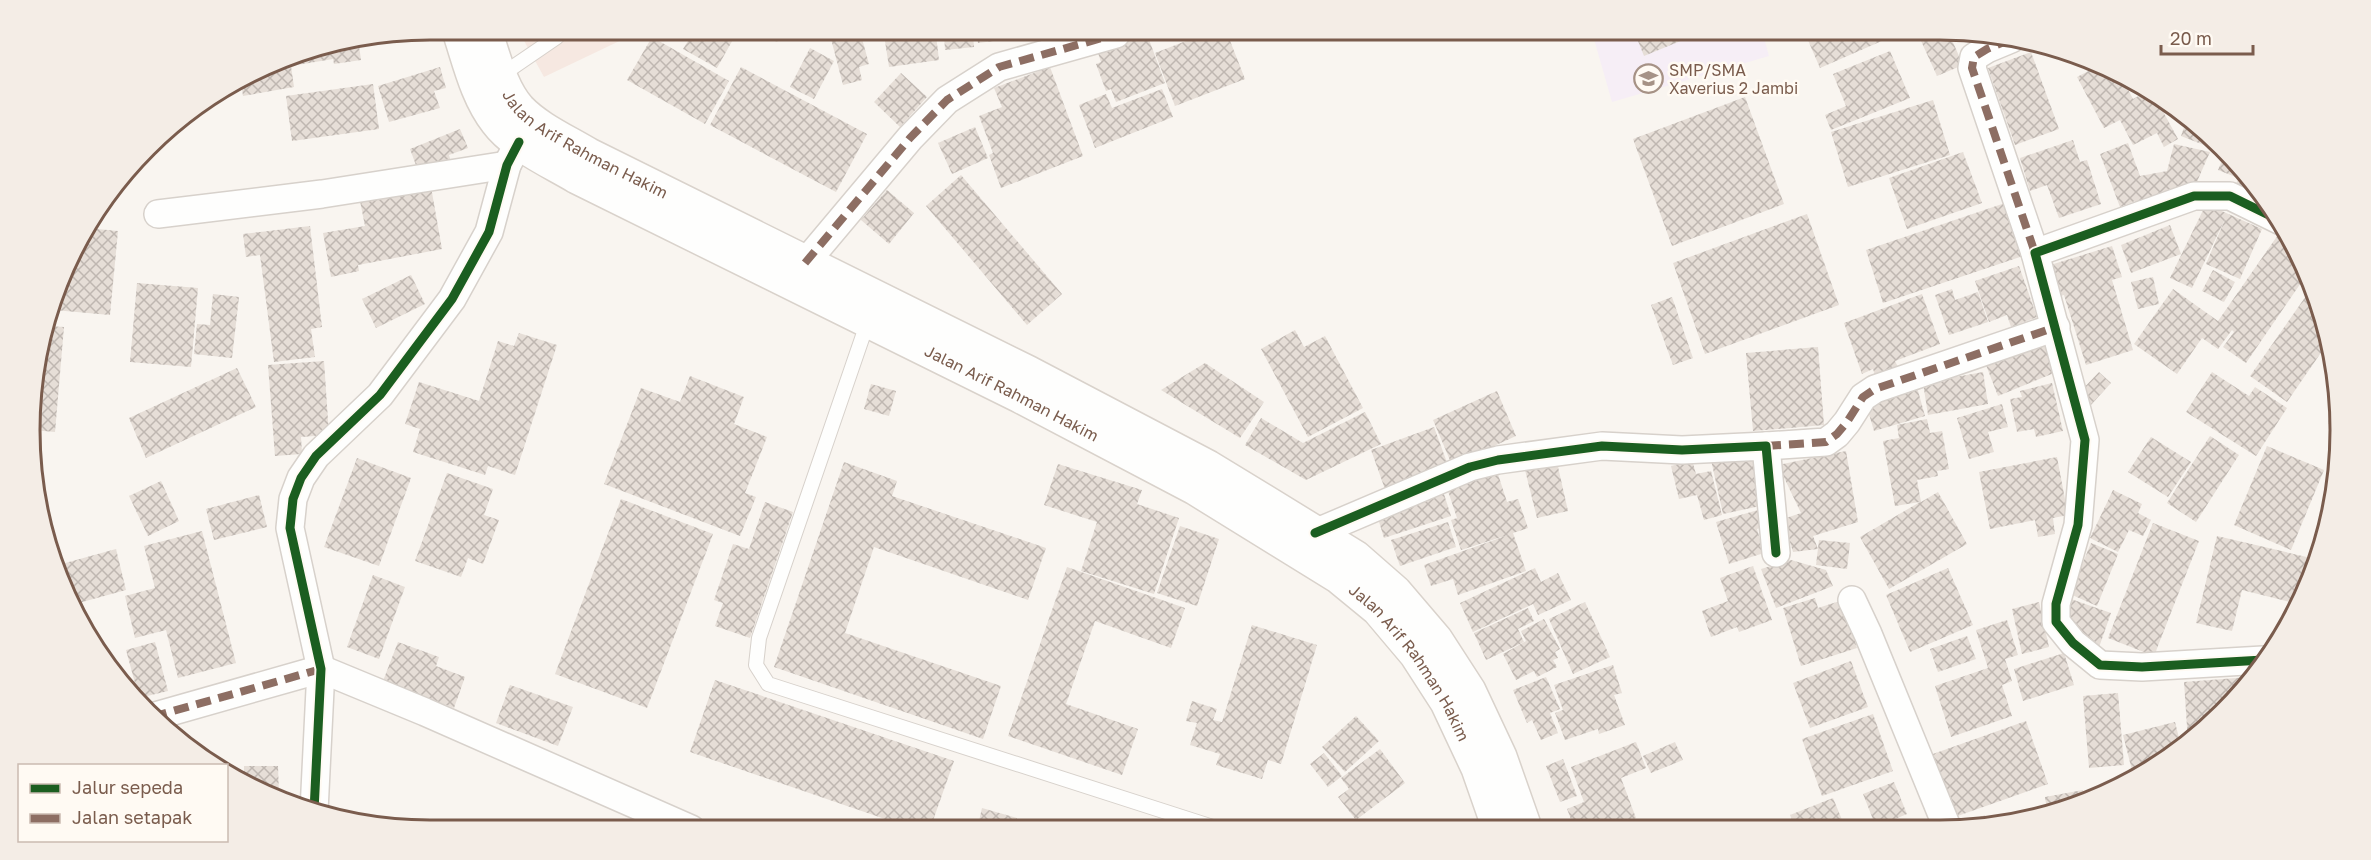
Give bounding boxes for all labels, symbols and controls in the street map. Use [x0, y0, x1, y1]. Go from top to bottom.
scale bar [2161, 18, 2252, 56]
text: 20 m [2170, 27, 2212, 49]
place label: SMP/SMA Xaverius 2 Jambi [1669, 60, 1798, 98]
school or university icon: SMP/SMA Xaverius 2 Jambi [1632, 63, 1664, 95]
street label: Jalan Arif Rahman Hakim [498, 86, 671, 203]
street label: Jalan Arif Rahman Hakim [921, 341, 1102, 446]
street label: Jalan Arif Rahman Hakim [1345, 579, 1474, 744]
legend [18, 764, 228, 842]
text: Jalur sepeda [72, 776, 183, 798]
text: Jalan setapak [72, 806, 192, 828]

